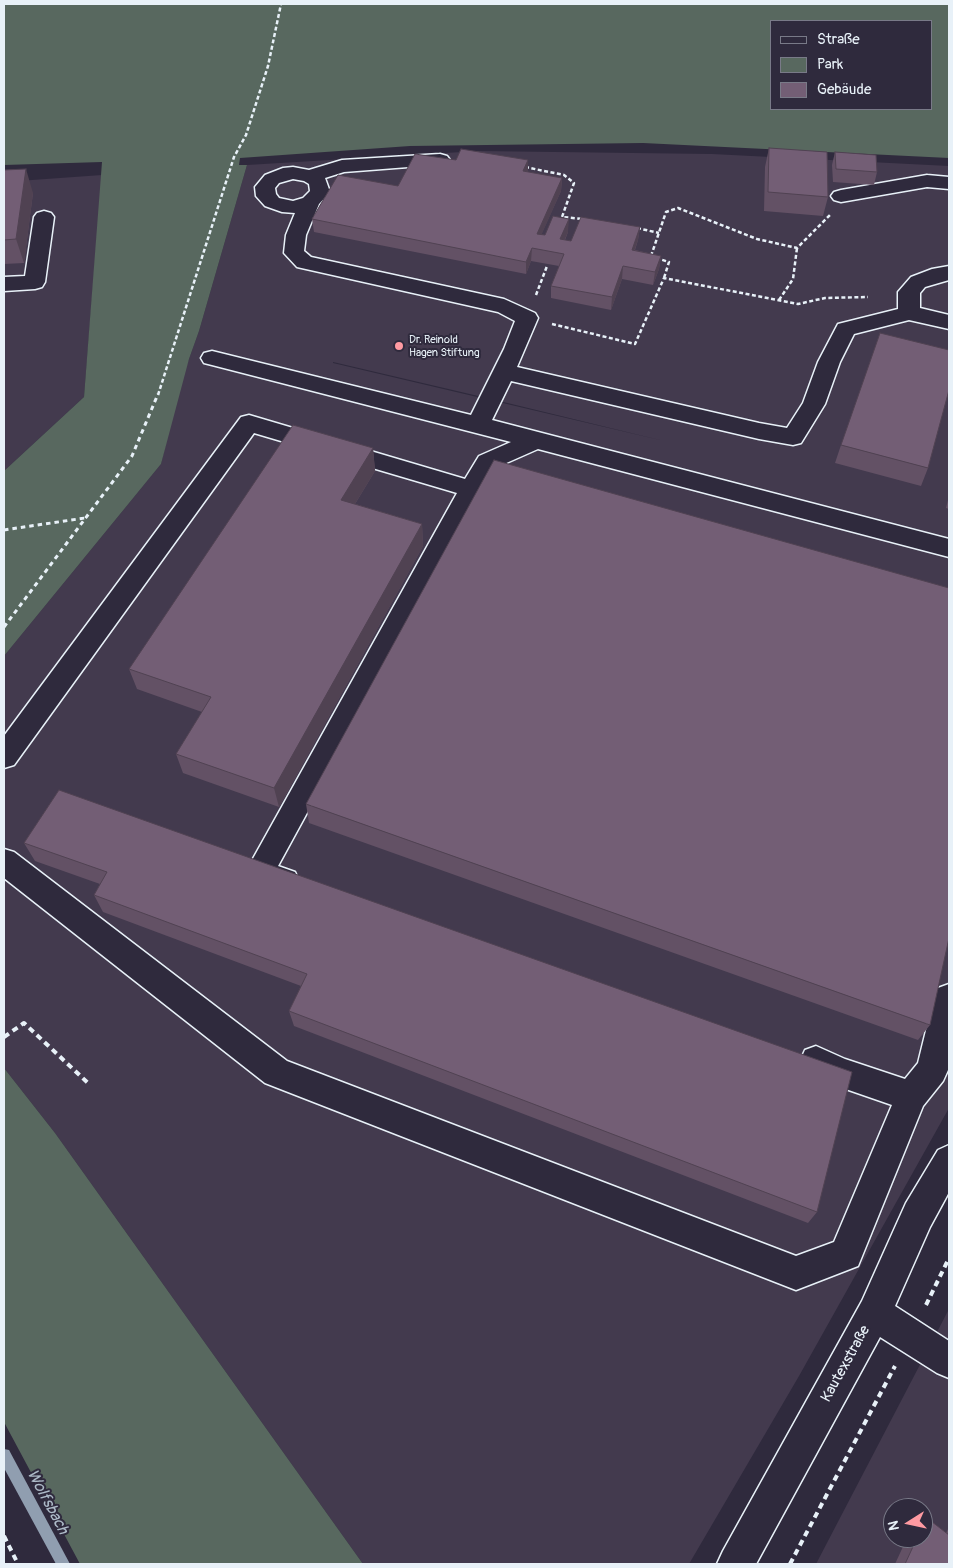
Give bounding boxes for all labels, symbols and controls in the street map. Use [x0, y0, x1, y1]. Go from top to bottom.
legend [770, 20, 933, 110]
text: Straße [817, 30, 860, 49]
text: Park [817, 55, 843, 74]
text: Gebäude [817, 80, 871, 99]
place label: Dr. Reinold Hagen Stiftung [409, 333, 479, 359]
marker: Dr. Reinold Hagen Stiftung [393, 340, 405, 352]
street label: Kautexstraße [818, 1323, 874, 1405]
water label: Wolfsbach [22, 1466, 72, 1538]
north arrow [883, 1498, 933, 1548]
text: N [885, 1519, 903, 1532]

